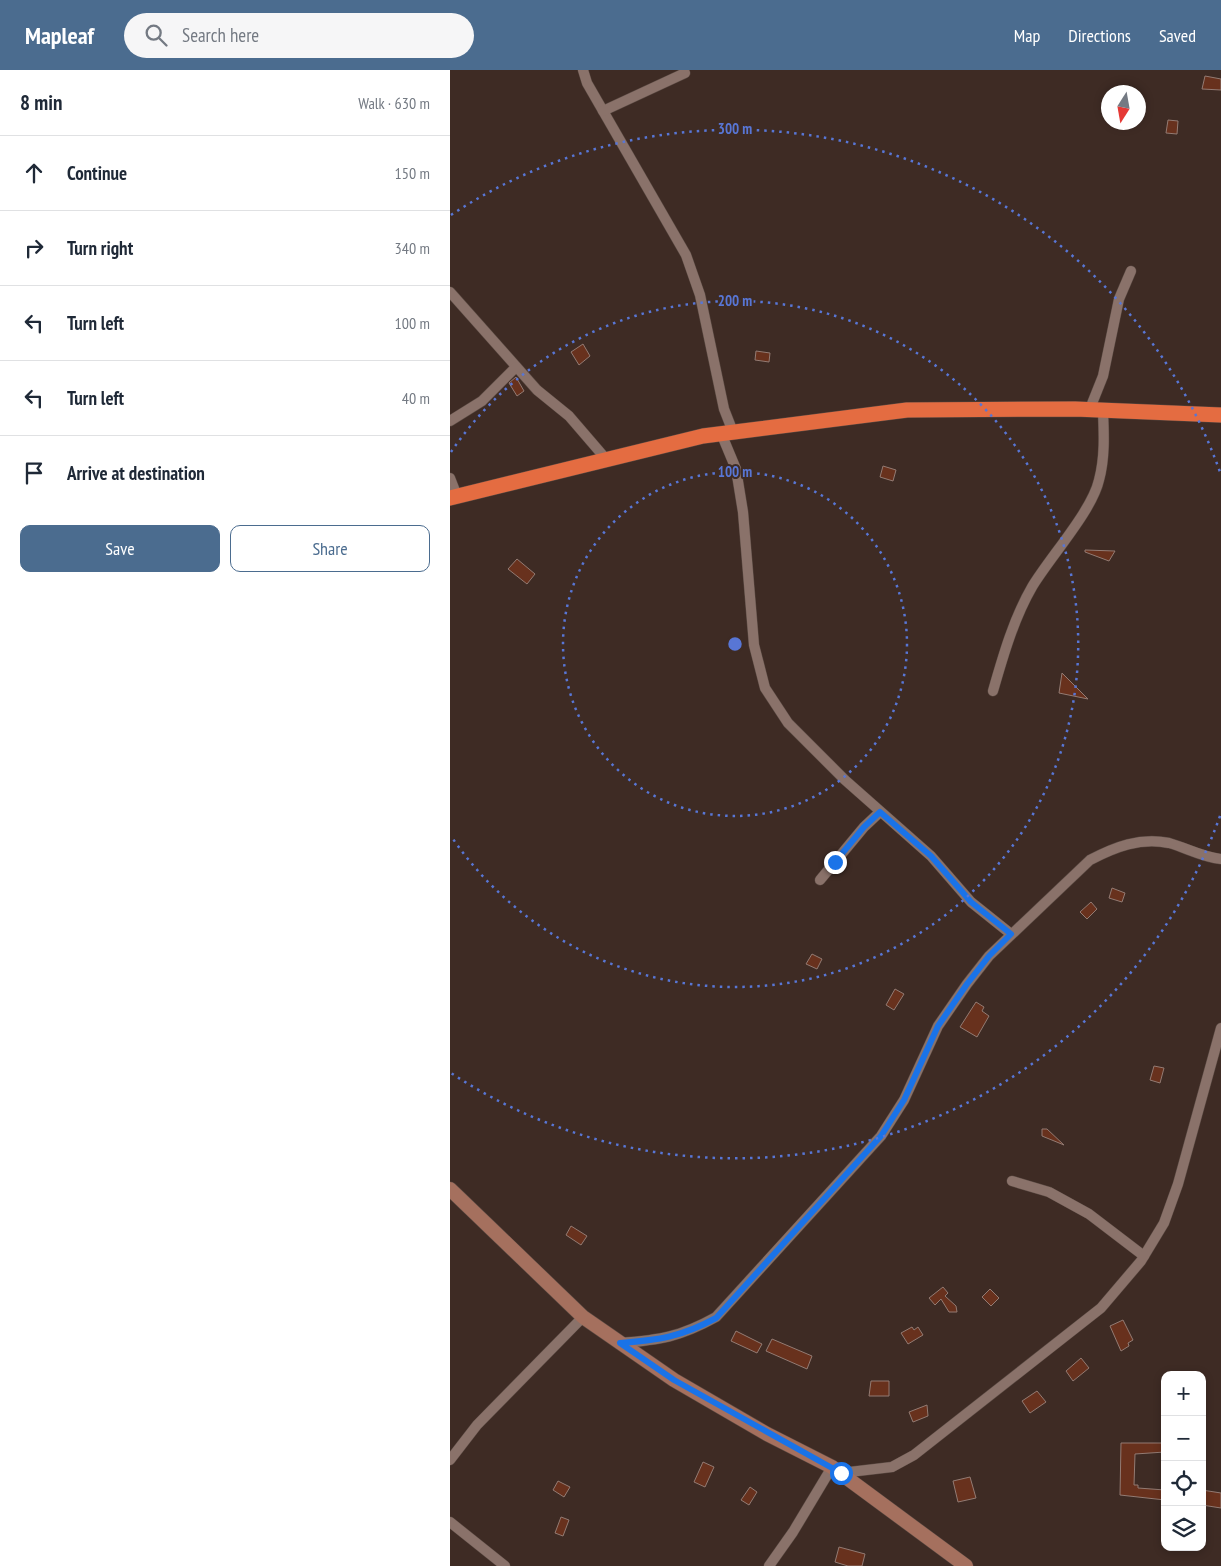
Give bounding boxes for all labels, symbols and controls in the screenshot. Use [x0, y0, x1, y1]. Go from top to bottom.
search box [124, 13, 474, 58]
text: Mapleaf [25, 20, 94, 51]
icon: search [142, 21, 170, 49]
text: Search here [182, 23, 259, 47]
text: Map [1014, 24, 1040, 47]
text: Directions [1068, 24, 1131, 47]
text: Saved [1159, 24, 1196, 47]
north arrow [1101, 85, 1146, 130]
text: 8 min [20, 89, 62, 116]
text: Walk · 630 m [358, 93, 430, 113]
text: 300 m [718, 119, 752, 138]
icon: ahead [20, 159, 48, 187]
text: Continue [67, 161, 127, 185]
text: 150 m [395, 163, 430, 183]
icon: right [20, 234, 48, 262]
text: Turn right [67, 236, 133, 260]
text: 340 m [395, 238, 430, 258]
text: 200 m [718, 291, 752, 310]
icon: left [20, 309, 48, 337]
text: Turn left [67, 311, 124, 335]
text: 100 m [395, 313, 430, 333]
icon: left [20, 384, 48, 412]
text: Turn left [67, 386, 124, 410]
text: 40 m [402, 388, 430, 408]
icon: arrive [20, 459, 48, 487]
text: Arrive at destination [67, 461, 205, 485]
text: 100 m [718, 462, 752, 481]
button: Save [20, 525, 220, 572]
button: Share [230, 525, 430, 572]
centre of rings [726, 635, 744, 653]
route end [824, 851, 847, 874]
map controls [1161, 1371, 1206, 1551]
button: + [1161, 1371, 1206, 1416]
button: − [1161, 1416, 1206, 1461]
button: locate [1161, 1461, 1206, 1506]
route start [830, 1462, 853, 1485]
button: layers [1161, 1506, 1206, 1551]

